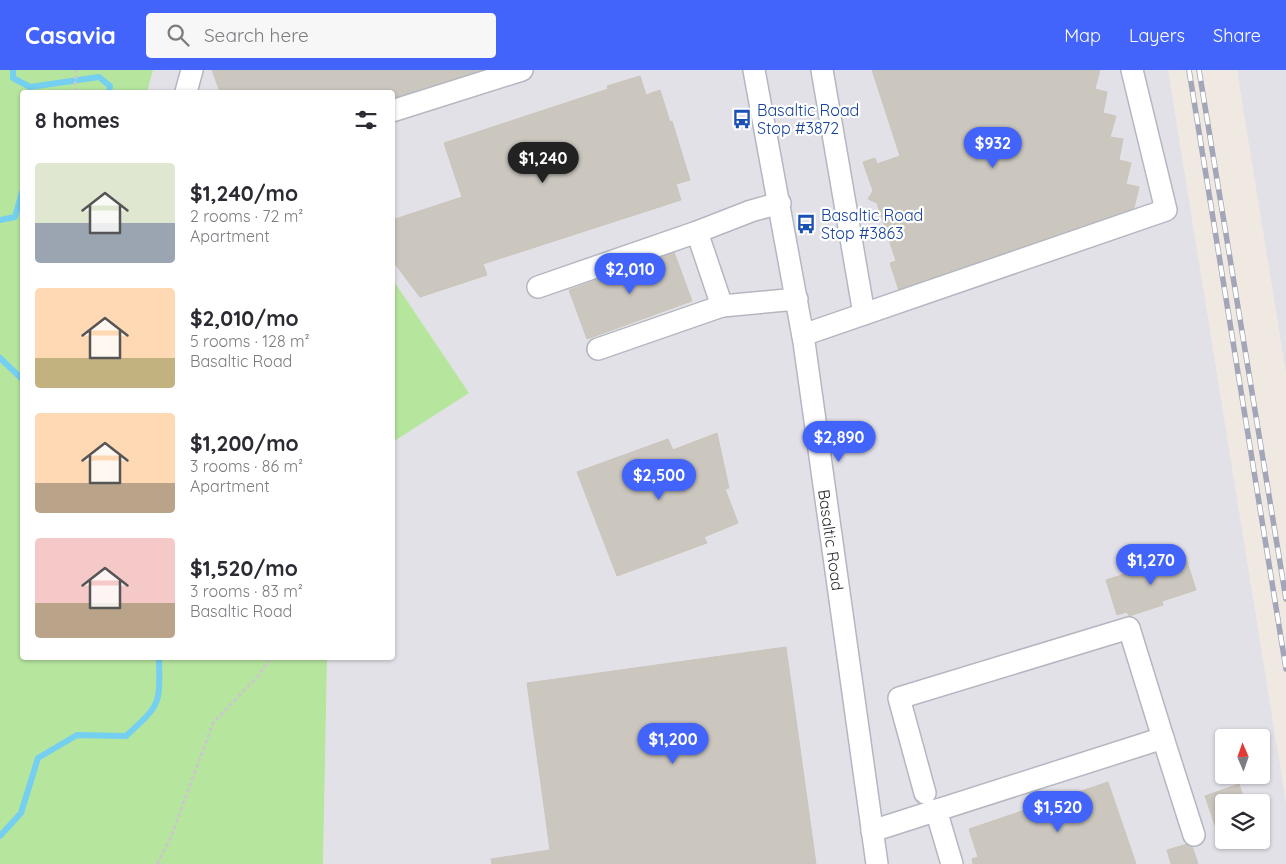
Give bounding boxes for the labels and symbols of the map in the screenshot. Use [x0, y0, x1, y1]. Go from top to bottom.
place label: Basaltic Road Stop #3872 [757, 100, 859, 138]
bus stop icon: Basaltic Road Stop #3872 [731, 108, 753, 130]
pin: $932 [963, 126, 1023, 169]
pin: $1,240 [502, 142, 584, 184]
place label: Basaltic Road Stop #3863 [821, 205, 923, 243]
bus stop icon: Basaltic Road Stop #3863 [795, 213, 817, 235]
pin: $2,010 [589, 252, 671, 295]
pin: $2,890 [798, 420, 880, 463]
pin: $2,500 [618, 458, 700, 501]
street label: Basaltic Road [814, 488, 848, 592]
pin: $1,270 [1110, 544, 1192, 586]
pin: $1,200 [632, 722, 714, 765]
north arrow [1215, 729, 1270, 784]
pin: $1,520 [1017, 790, 1099, 833]

